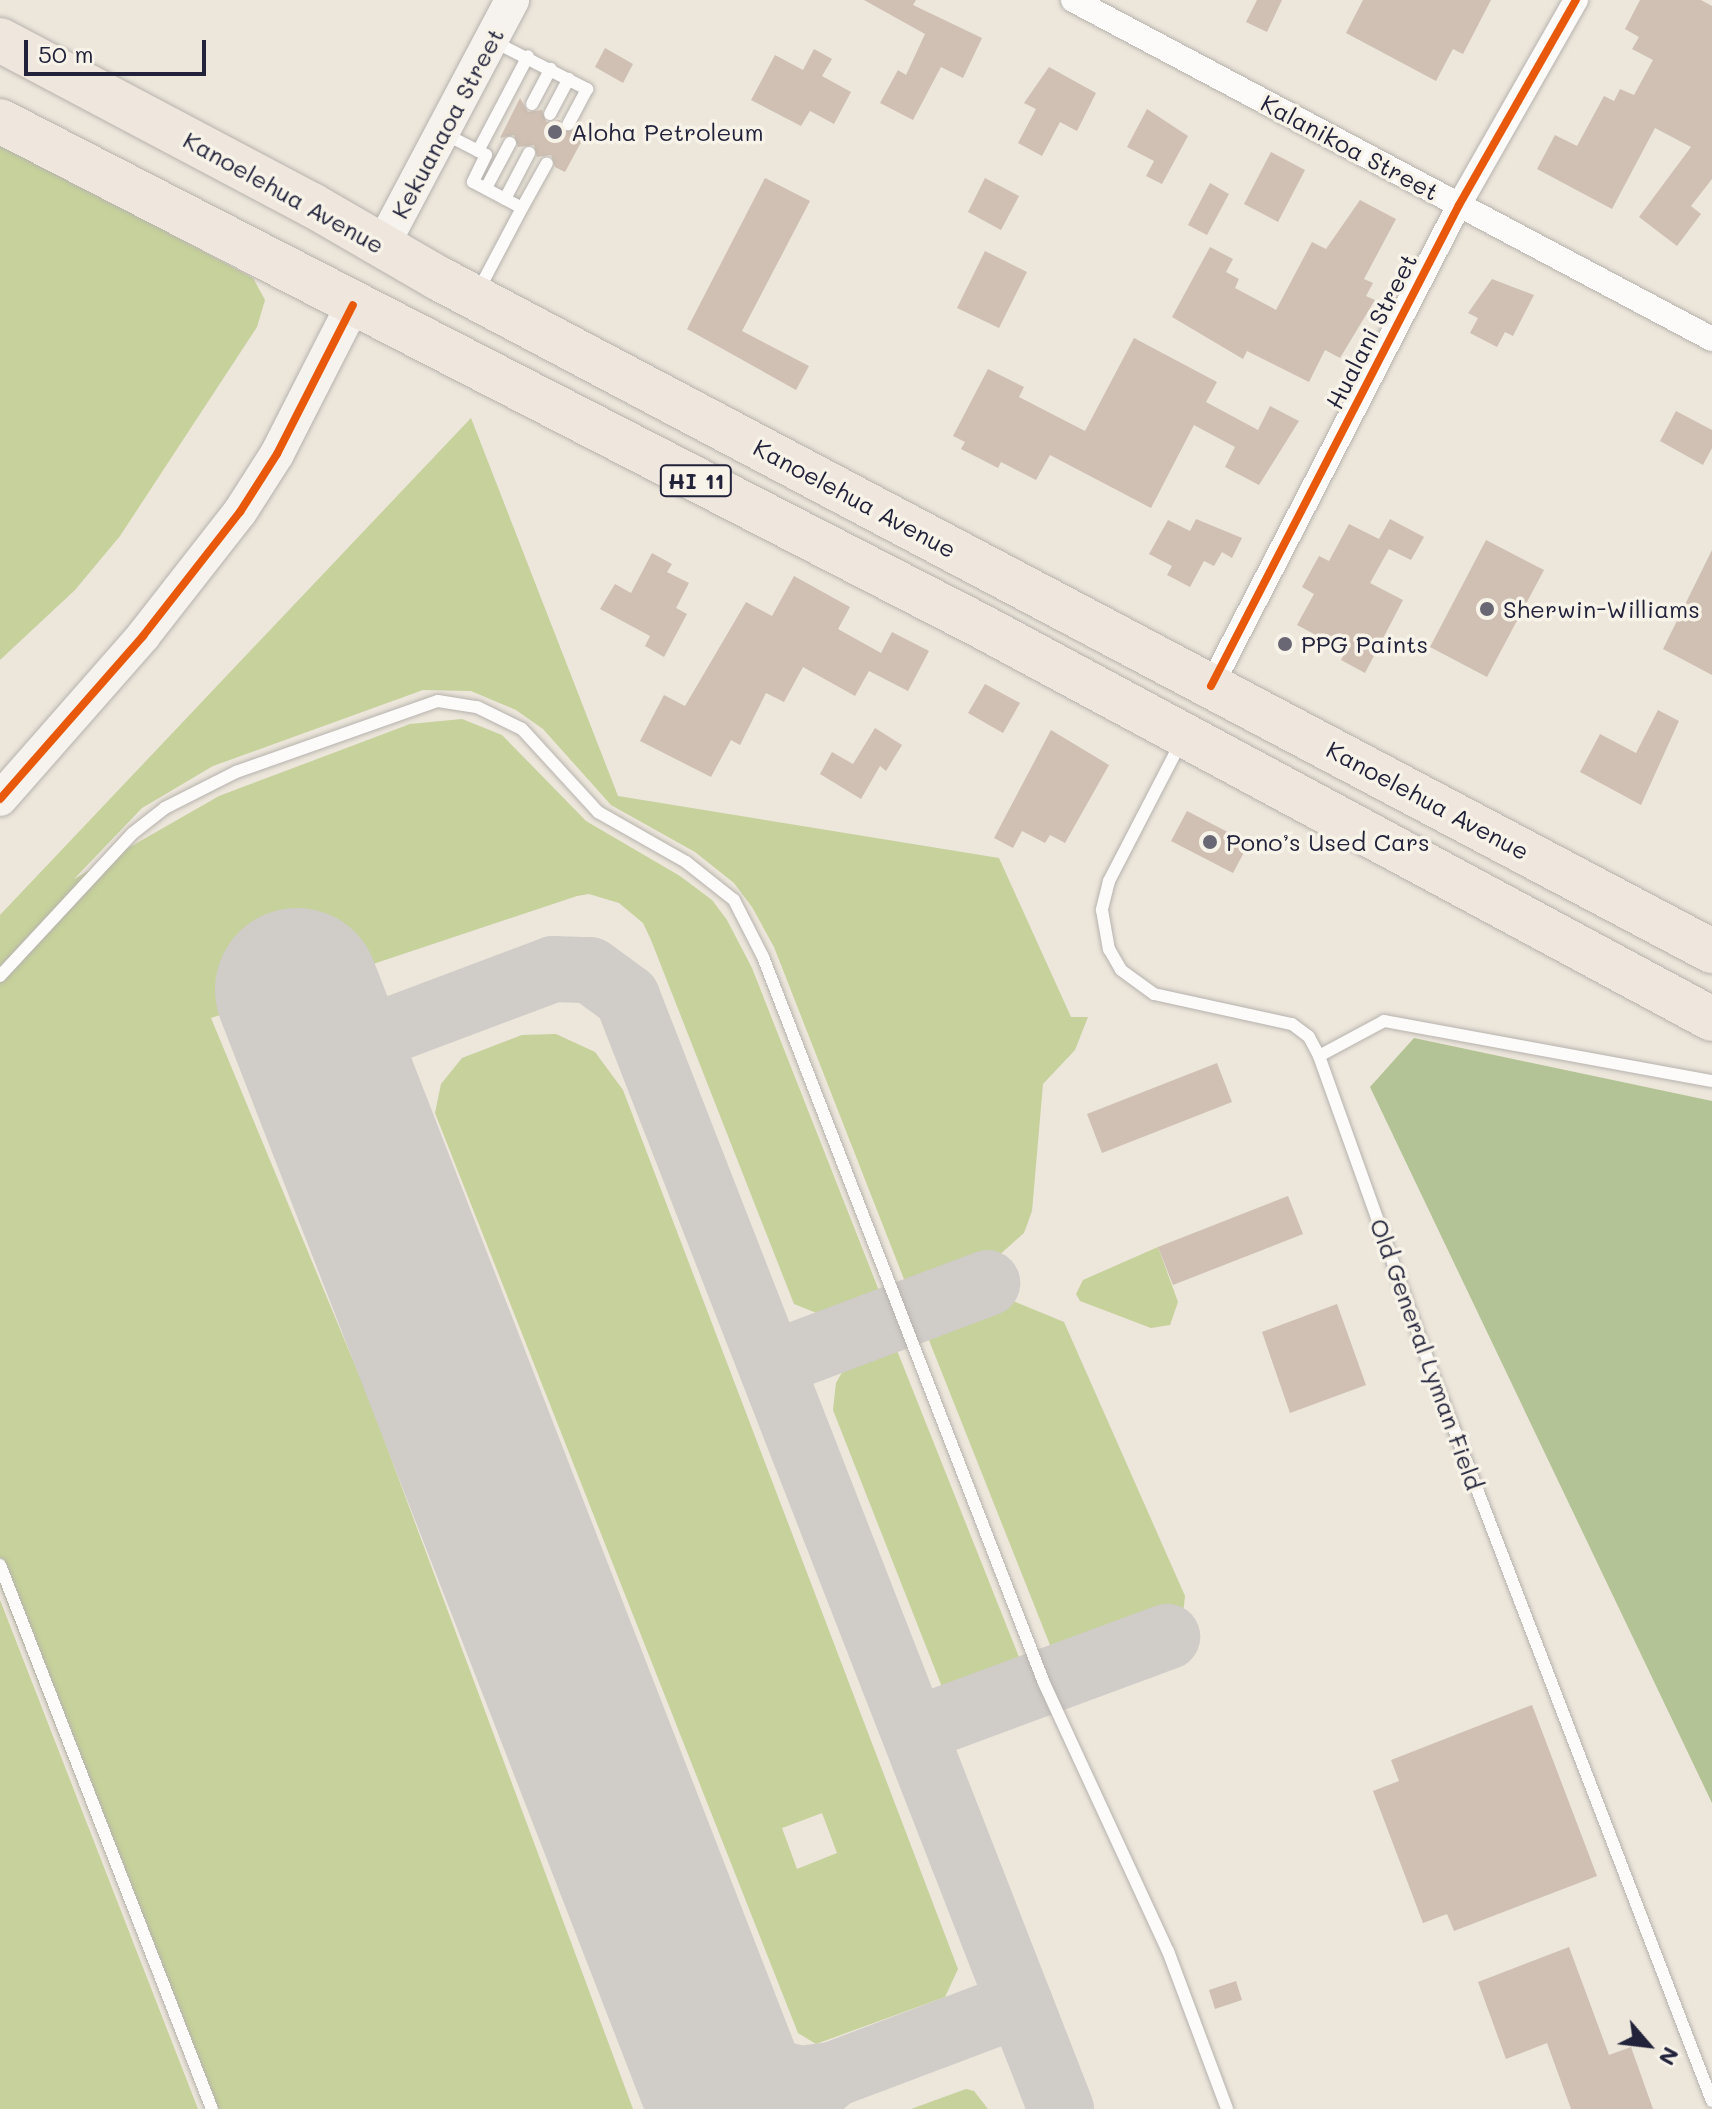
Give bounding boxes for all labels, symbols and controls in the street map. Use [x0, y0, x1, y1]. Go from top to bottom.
street label: Kekuanaoa Street [385, 23, 509, 223]
scale bar [28, 24, 210, 74]
text: 50 m [38, 38, 94, 69]
street label: Kalanikoa Street [1256, 88, 1444, 206]
place label: Aloha Petroleum [571, 118, 764, 146]
marker: Aloha Petroleum [546, 123, 564, 141]
street label: Kanoelehua Avenue [179, 125, 389, 259]
street label: Hualani Street [1319, 248, 1423, 414]
street label: Kanoelehua Avenue [749, 432, 961, 564]
road number: HI 11 [658, 463, 734, 499]
place label: Sherwin-Williams [1503, 595, 1700, 623]
marker: Sherwin-Williams [1478, 600, 1496, 618]
place label: PPG Paints [1301, 630, 1428, 658]
marker: PPG Paints [1276, 635, 1294, 653]
street label: Kanoelehua Avenue [1322, 734, 1534, 866]
place label: Pono’s Used Cars [1226, 828, 1430, 856]
marker: Pono’s Used Cars [1201, 833, 1219, 851]
street label: Old General Lyman Field [1364, 1214, 1490, 1494]
north arrow [1608, 2005, 1688, 2085]
text: N [1653, 2042, 1686, 2071]

